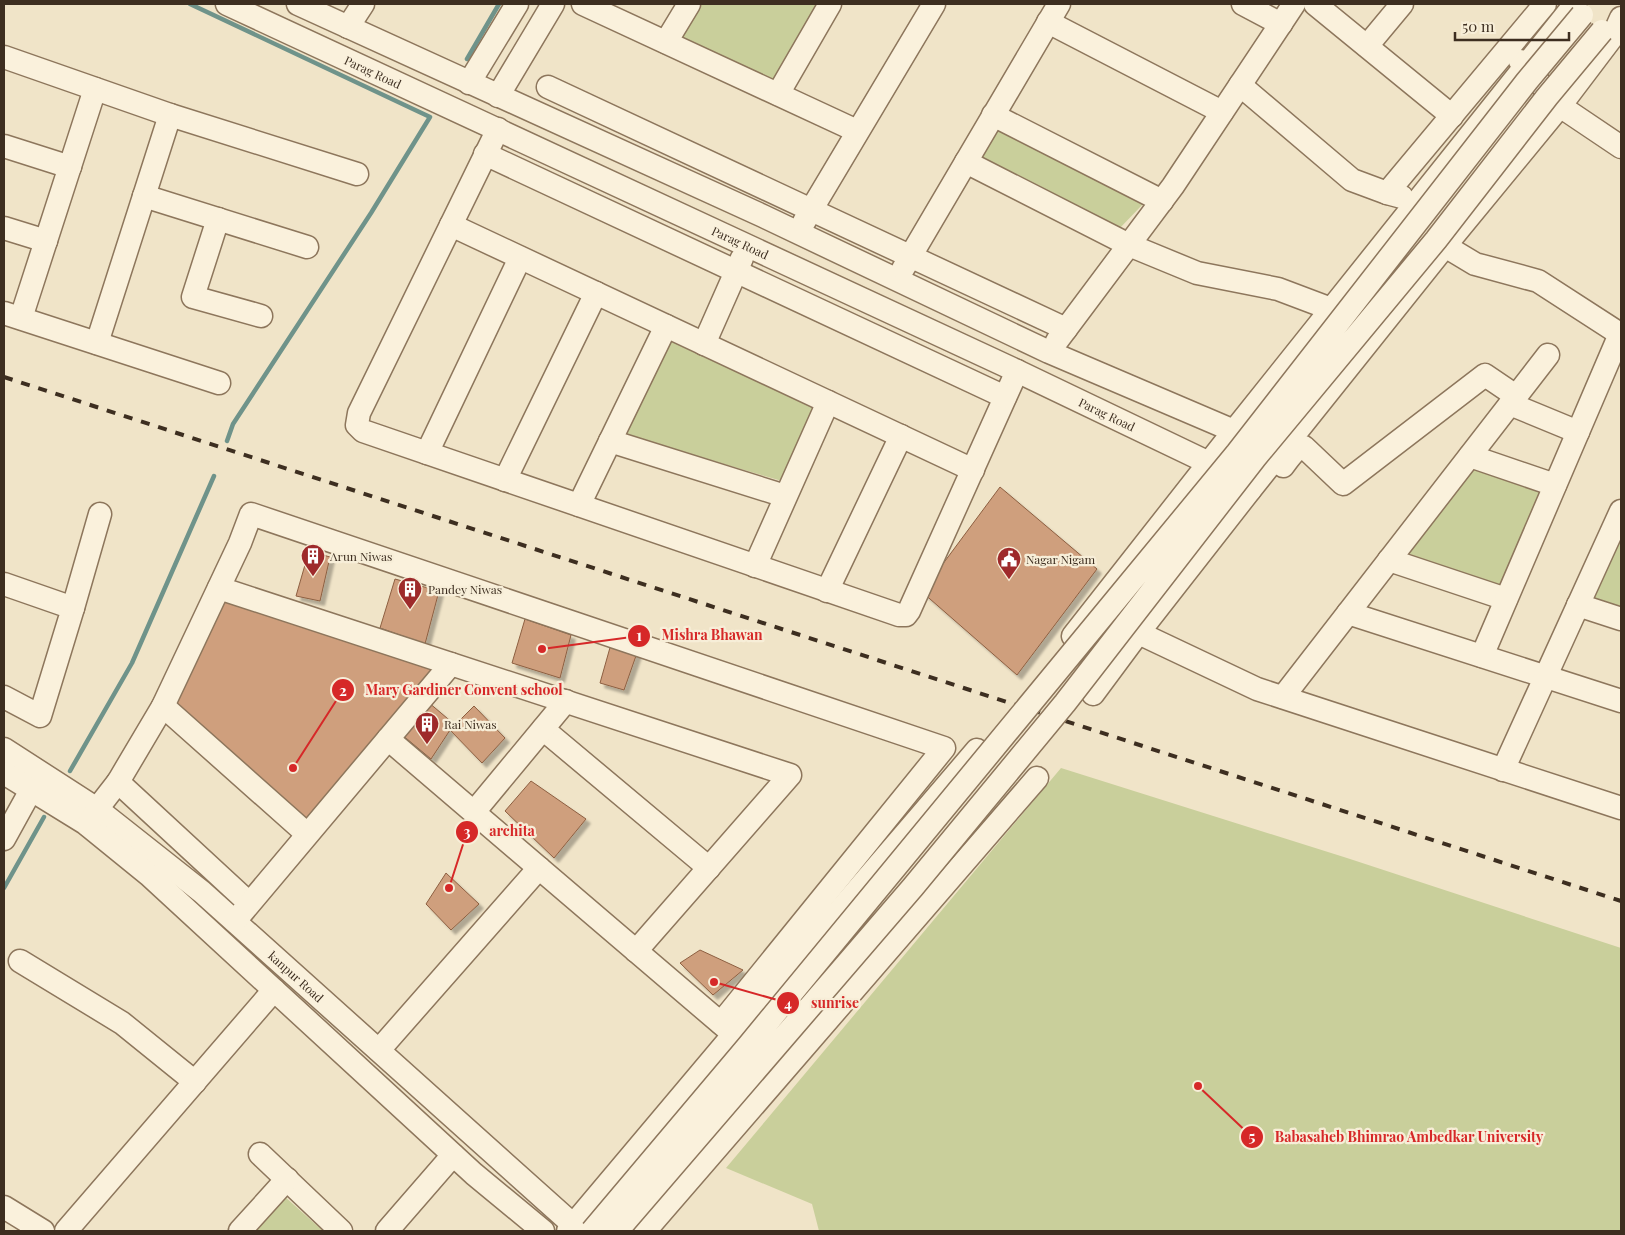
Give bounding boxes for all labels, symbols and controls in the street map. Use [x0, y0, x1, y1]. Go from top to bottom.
scale bar [1455, 10, 1569, 42]
text: 50 m [1462, 16, 1495, 36]
street label: Parag Road [342, 52, 404, 92]
street label: Parag Road [709, 222, 771, 263]
street label: Parag Road [1076, 394, 1138, 435]
building icon: Arun Niwas [300, 543, 326, 577]
public building icon: Nagar Nigam [996, 546, 1022, 580]
place label: Arun Niwas [329, 548, 392, 564]
place label: Nagar Nigam [1026, 551, 1095, 567]
building icon: Pandey Niwas [397, 576, 423, 610]
place label: Pandey Niwas [428, 581, 502, 597]
callout: Mishra Bhawan [626, 621, 773, 650]
text: 1 [636, 625, 642, 645]
text: Mishra Bhawan [662, 625, 763, 644]
callout: Mary Gardiner Convent school [330, 676, 573, 705]
text: 2 [339, 680, 347, 700]
text: Mary Gardiner Convent school [365, 680, 563, 699]
building icon: Rai Niwas [414, 711, 440, 745]
place label: Rai Niwas [444, 716, 497, 732]
callout: archita [454, 817, 545, 846]
text: 3 [463, 821, 471, 841]
text: archita [489, 821, 536, 840]
street label: kanpur Road [265, 947, 327, 1005]
callout: sunrise [776, 989, 869, 1018]
text: 4 [784, 993, 792, 1013]
text: sunrise [811, 993, 859, 1012]
callout: Babasaheb Bhimrao Ambedkar University [1240, 1122, 1554, 1151]
text: 5 [1249, 1126, 1256, 1146]
text: Babasaheb Bhimrao Ambedkar University [1275, 1127, 1544, 1146]

